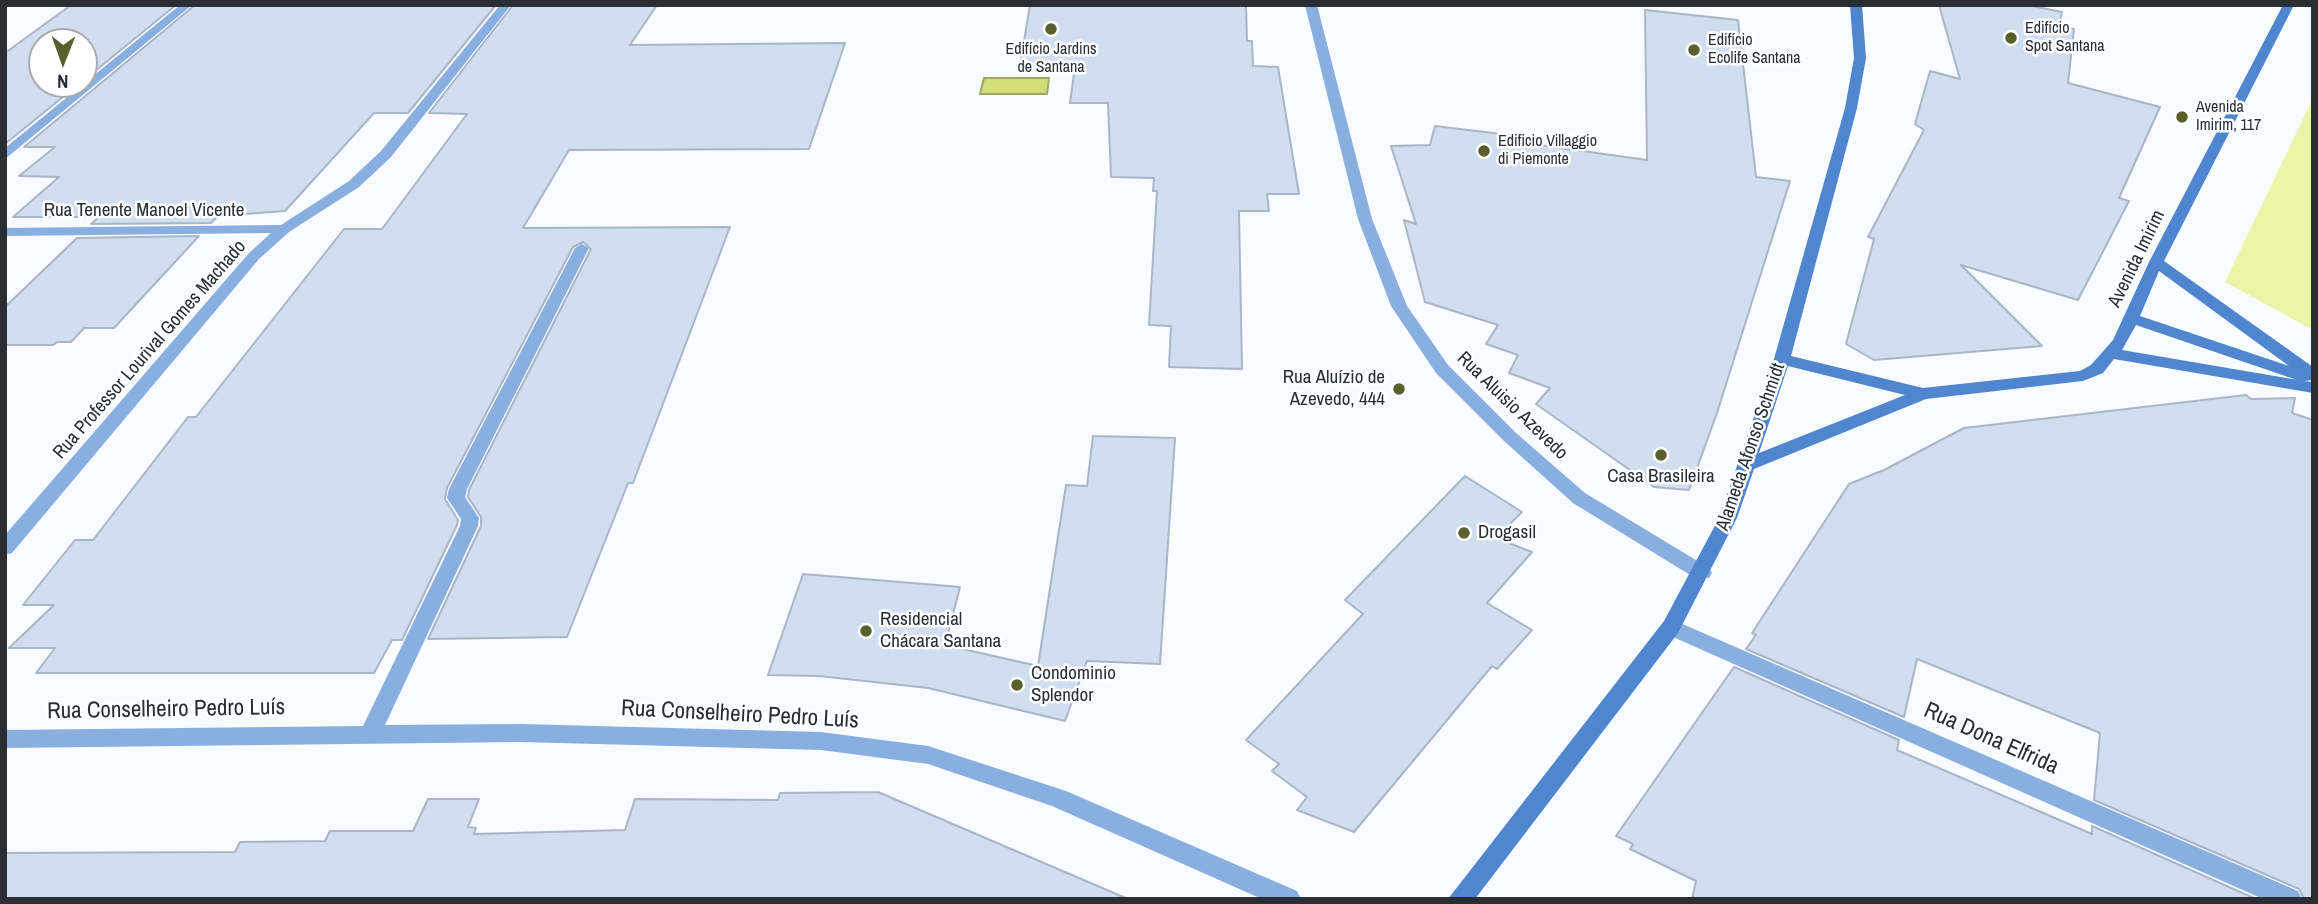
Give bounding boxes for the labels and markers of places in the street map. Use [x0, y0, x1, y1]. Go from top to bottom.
place label: Edifício Spot Santana [2025, 19, 2105, 57]
marker: Edifício Jardins de Santana [1043, 21, 1059, 37]
marker: Edifício Spot Santana [2003, 30, 2019, 46]
place label: Edifício Ecolife Santana [1708, 31, 1801, 69]
place label: Edifício Jardins de Santana [1005, 40, 1097, 78]
marker: Edifício Ecolife Santana [1686, 42, 1702, 58]
place label: Avenida Imirim, 117 [2196, 98, 2261, 136]
marker: Avenida Imirim, 117 [2174, 109, 2190, 125]
place label: Edificio Villaggio di Piemonte [1498, 132, 1597, 170]
marker: Edificio Villaggio di Piemonte [1476, 143, 1492, 159]
place label: Rua Aluízio de Azevedo, 444 [1283, 367, 1385, 411]
marker: Rua Aluízio de Azevedo, 444 [1391, 381, 1407, 397]
marker: Casa Brasileira [1653, 447, 1669, 463]
place label: Casa Brasileira [1607, 466, 1715, 488]
place label: Drogasil [1478, 522, 1536, 544]
marker: Drogasil [1456, 525, 1472, 541]
place label: Residencial Chácara Santana [880, 609, 1001, 653]
marker: Residencial Chácara Santana [858, 623, 874, 639]
place label: Condominio Splendor [1031, 663, 1116, 707]
marker: Condominio Splendor [1009, 677, 1025, 693]

